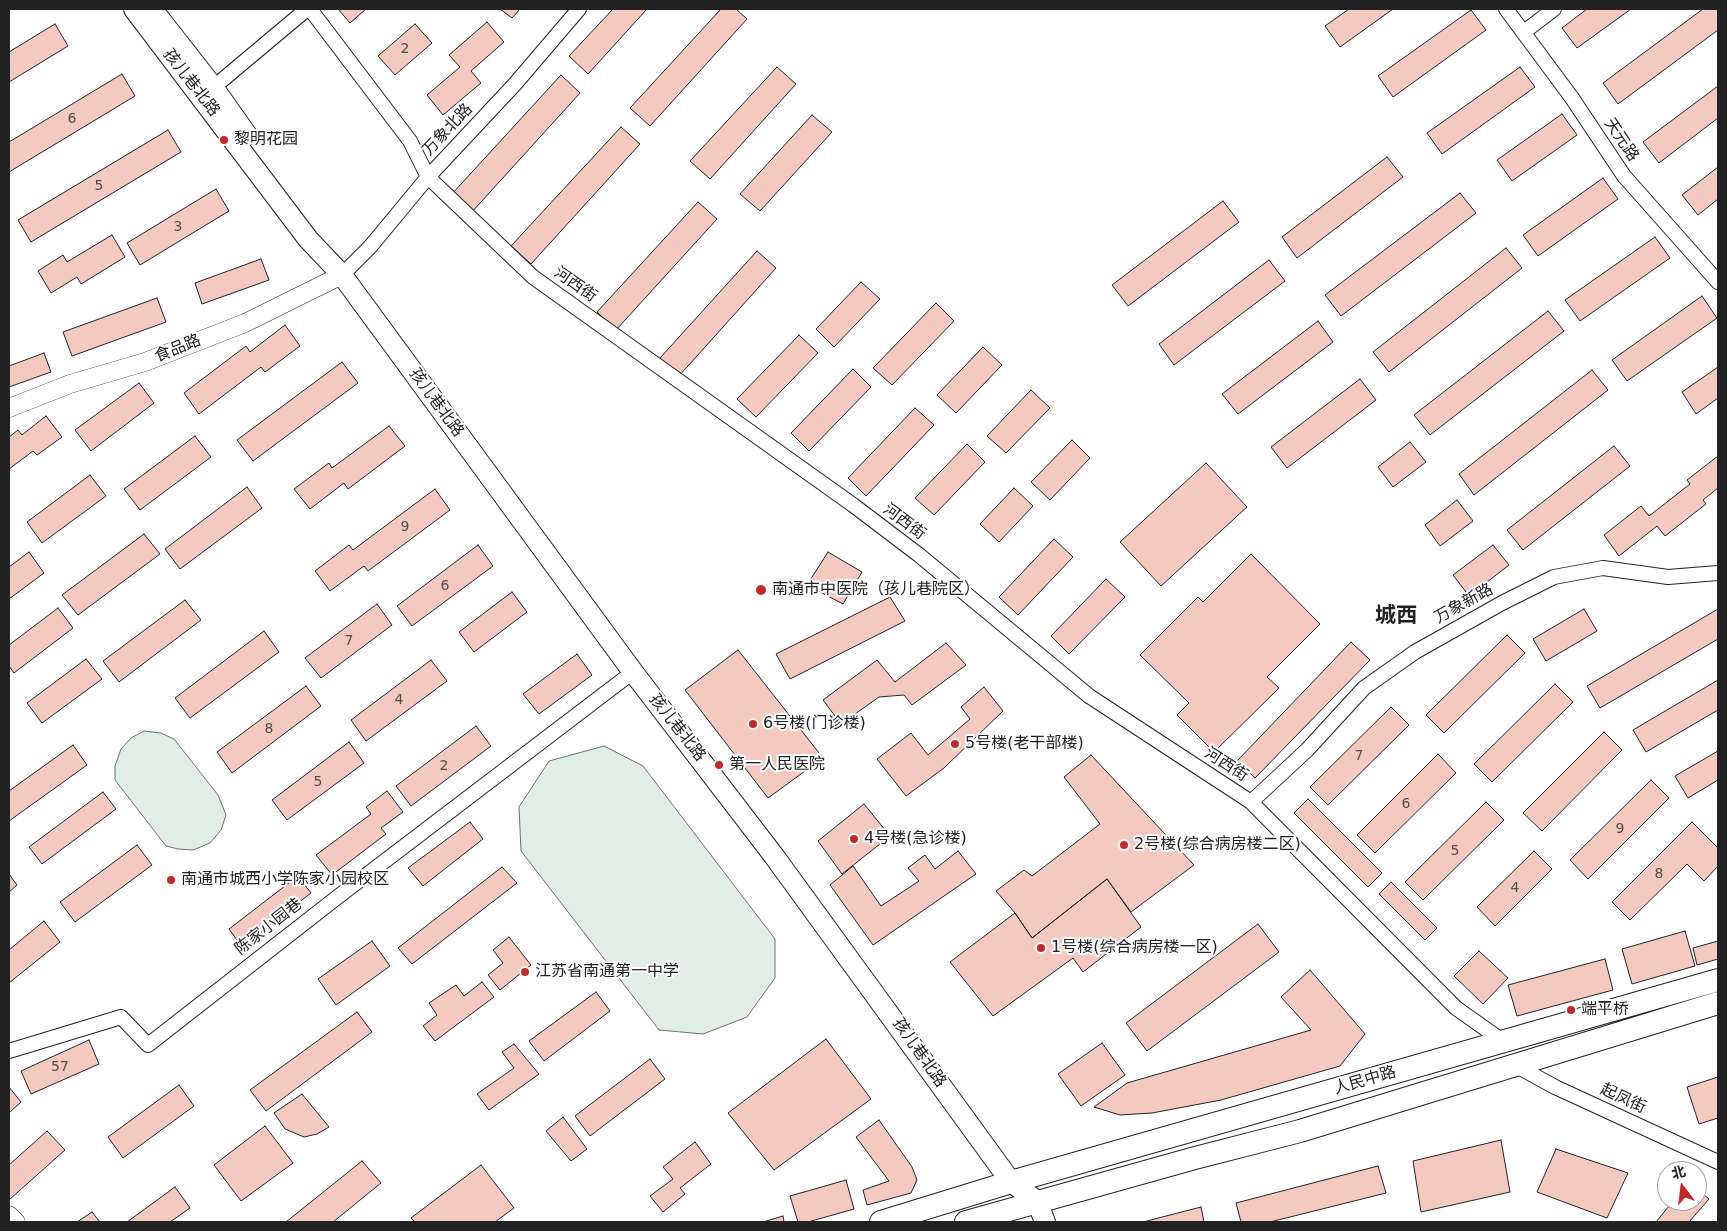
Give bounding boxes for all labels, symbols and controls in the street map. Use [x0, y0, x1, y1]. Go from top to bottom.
house number: 2 [401, 41, 409, 57]
street label: 孩儿巷北路 [159, 46, 223, 120]
street label: 万象北路 [419, 100, 477, 160]
house number: 6 [68, 111, 76, 127]
street label: 天元路 [1600, 115, 1642, 165]
place label: 黎明花园 [234, 130, 298, 150]
marker: 黎明花园 [218, 134, 230, 146]
house number: 5 [95, 178, 103, 194]
house number: 3 [174, 219, 182, 235]
street label: 河西街 [550, 263, 600, 307]
street label: 食品路 [152, 331, 204, 367]
street label: 孩儿巷北路 [405, 365, 467, 441]
street label: 河西街 [879, 500, 929, 544]
house number: 9 [401, 519, 409, 535]
house number: 6 [441, 578, 449, 594]
place label: 南通市中医院（孩儿巷院区） [772, 580, 980, 600]
street label: 万象新路 [1431, 580, 1497, 628]
marker: 南通市中医院（孩儿巷院区） [754, 583, 768, 597]
district label: 城西 [1375, 604, 1417, 630]
house number: 7 [345, 633, 353, 649]
street label: 孩儿巷北路 [645, 691, 709, 765]
house number: 4 [395, 692, 403, 708]
place label: 6号楼(门诊楼) [763, 714, 866, 734]
marker: 6号楼(门诊楼) [747, 718, 759, 730]
house number: 8 [265, 721, 273, 737]
place label: 5号楼(老干部楼) [965, 734, 1084, 754]
marker: 5号楼(老干部楼) [949, 738, 961, 750]
street label: 河西街 [1201, 744, 1251, 786]
house number: 7 [1355, 748, 1363, 764]
place label: 第一人民医院 [729, 755, 825, 775]
house number: 2 [440, 758, 448, 774]
marker: 第一人民医院 [713, 759, 725, 771]
house number: 5 [314, 774, 322, 790]
house number: 6 [1402, 796, 1410, 812]
house number: 9 [1616, 821, 1624, 837]
place label: 4号楼(急诊楼) [864, 829, 967, 849]
marker: 4号楼(急诊楼) [848, 833, 860, 845]
place label: 2号楼(综合病房楼二区) [1134, 835, 1301, 855]
marker: 2号楼(综合病房楼二区) [1118, 839, 1130, 851]
house number: 5 [1451, 843, 1459, 859]
house number: 8 [1655, 866, 1663, 882]
place label: 南通市城西小学陈家小园校区 [181, 870, 389, 890]
marker: 南通市城西小学陈家小园校区 [165, 874, 177, 886]
house number: 4 [1511, 880, 1519, 896]
street label: 陈家小园巷 [232, 895, 306, 959]
place label: 1号楼(综合病房楼一区) [1051, 938, 1218, 958]
marker: 1号楼(综合病房楼一区) [1035, 942, 1047, 954]
place label: 江苏省南通第一中学 [535, 962, 679, 982]
marker: 江苏省南通第一中学 [519, 966, 531, 978]
place label: 端平桥 [1581, 1000, 1629, 1020]
marker: 端平桥 [1565, 1004, 1577, 1016]
street label: 孩儿巷北路 [888, 1015, 950, 1091]
house number: 57 [51, 1059, 69, 1075]
street label: 人民中路 [1332, 1063, 1398, 1099]
street label: 起凤街 [1597, 1080, 1649, 1118]
north arrow [1657, 1161, 1707, 1211]
text: 北 [1670, 1163, 1687, 1182]

